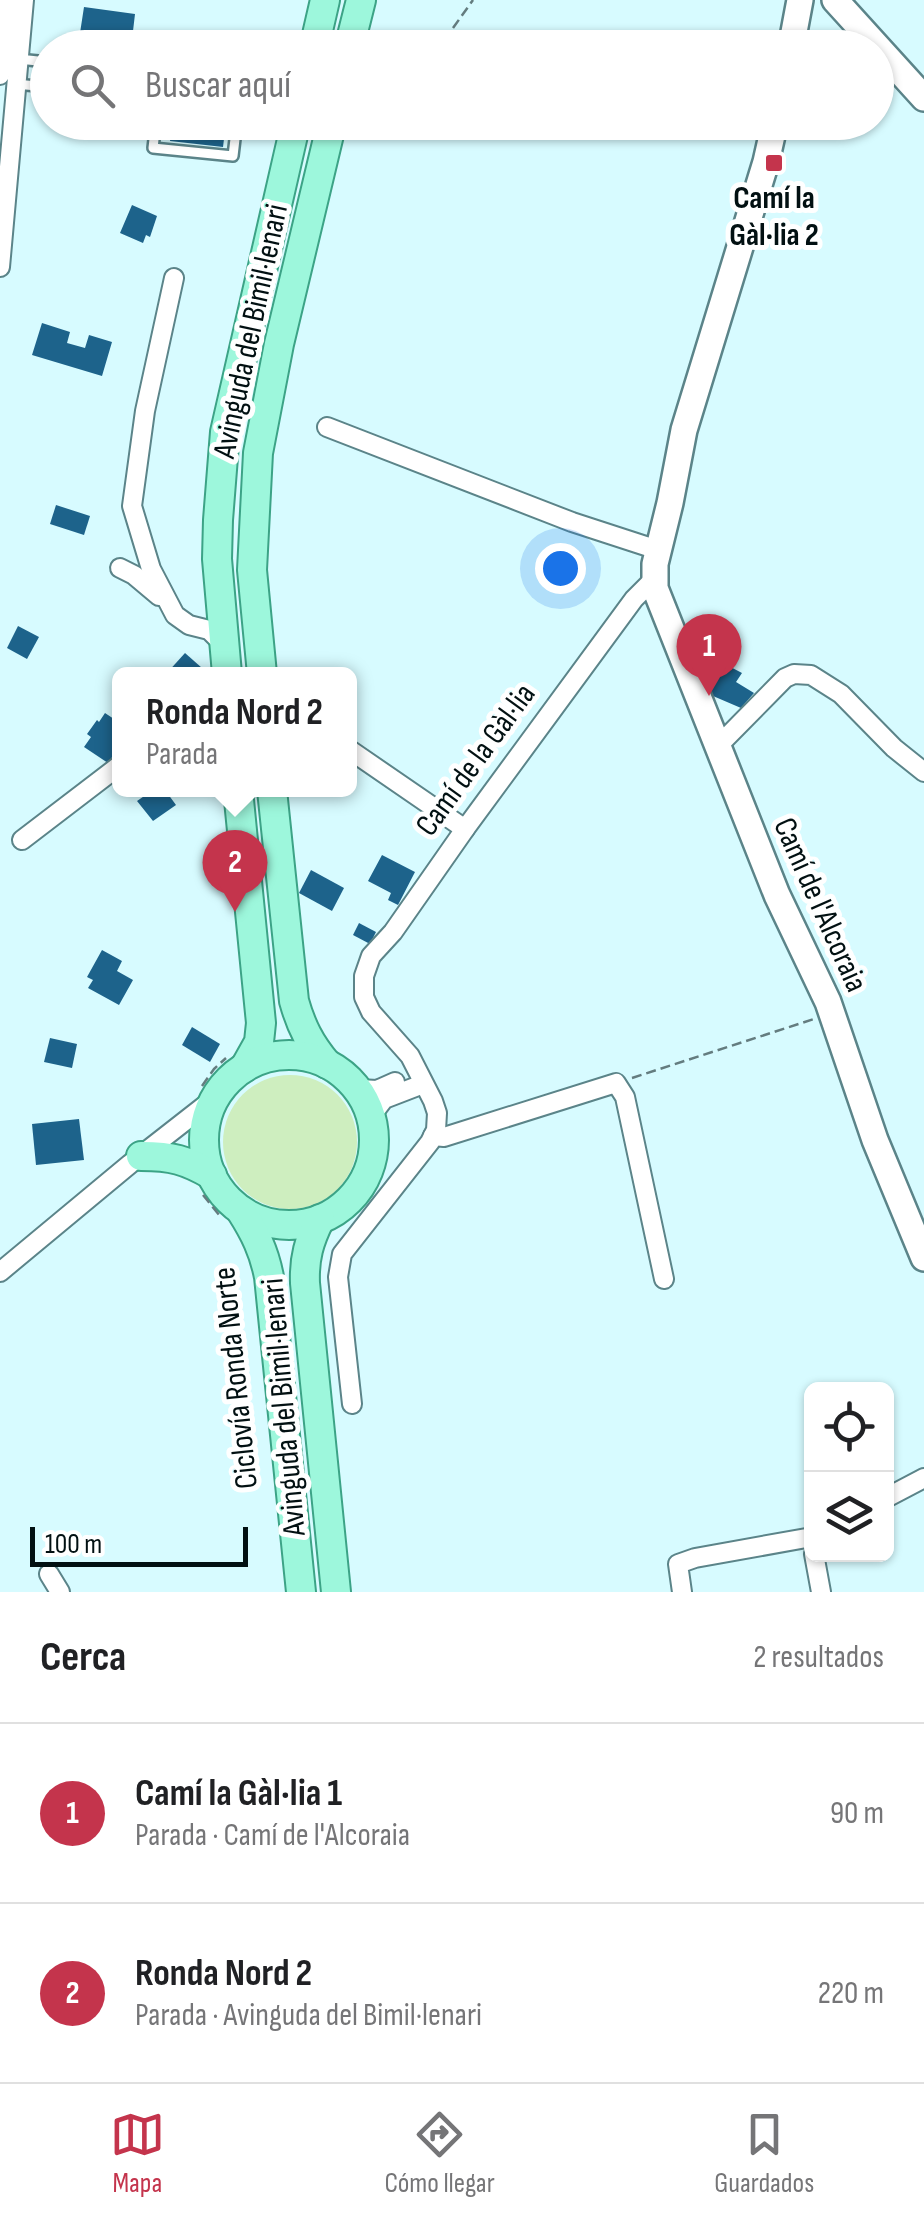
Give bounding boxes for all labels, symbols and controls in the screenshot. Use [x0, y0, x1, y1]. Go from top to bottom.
search box [30, 30, 894, 140]
icon: search [65, 58, 120, 113]
text: Buscar aquí [145, 63, 291, 108]
marker: Camí la Gàl·lia 2 [763, 152, 785, 174]
place label: Camí la Gàl·lia 2 [729, 179, 819, 255]
street label: Avinguda del Bimil·lenari [205, 201, 297, 462]
your location [535, 543, 586, 594]
pin: 1 [676, 614, 742, 696]
popup [112, 667, 357, 797]
street label: Camí de la Gàl·lia [408, 676, 544, 844]
text: Ronda Nord 2 [146, 690, 323, 735]
text: Parada [146, 735, 218, 774]
street label: Camí de l'Alcoraia [764, 812, 876, 998]
pin: 2 [202, 830, 268, 912]
street label: Ciclovía Ronda Norte [205, 1265, 267, 1491]
street label: Avinguda del Bimil·lenari [253, 1277, 315, 1538]
map controls [804, 1382, 894, 1562]
button: locate [804, 1382, 894, 1472]
button: layers [804, 1472, 894, 1562]
scale bar [30, 1522, 248, 1566]
text: 100 m [45, 1528, 102, 1561]
text: Cerca [40, 1632, 126, 1683]
text: 2 resultados [753, 1638, 884, 1677]
text: Camí la Gàl·lia 1 [135, 1771, 342, 1816]
text: 1 [66, 1794, 79, 1833]
text: 90 m [830, 1794, 884, 1833]
text: Parada · Camí de l'Alcoraia [135, 1816, 410, 1855]
text: Ronda Nord 2 [135, 1951, 312, 1996]
text: 2 [65, 1974, 80, 2013]
text: 220 m [818, 1974, 884, 2013]
text: Parada · Avinguda del Bimil·lenari [135, 1996, 482, 2035]
tab: Mapa [110, 2107, 165, 2200]
tab: Cómo llegar [384, 2107, 495, 2200]
tab: Guardados [714, 2107, 814, 2200]

